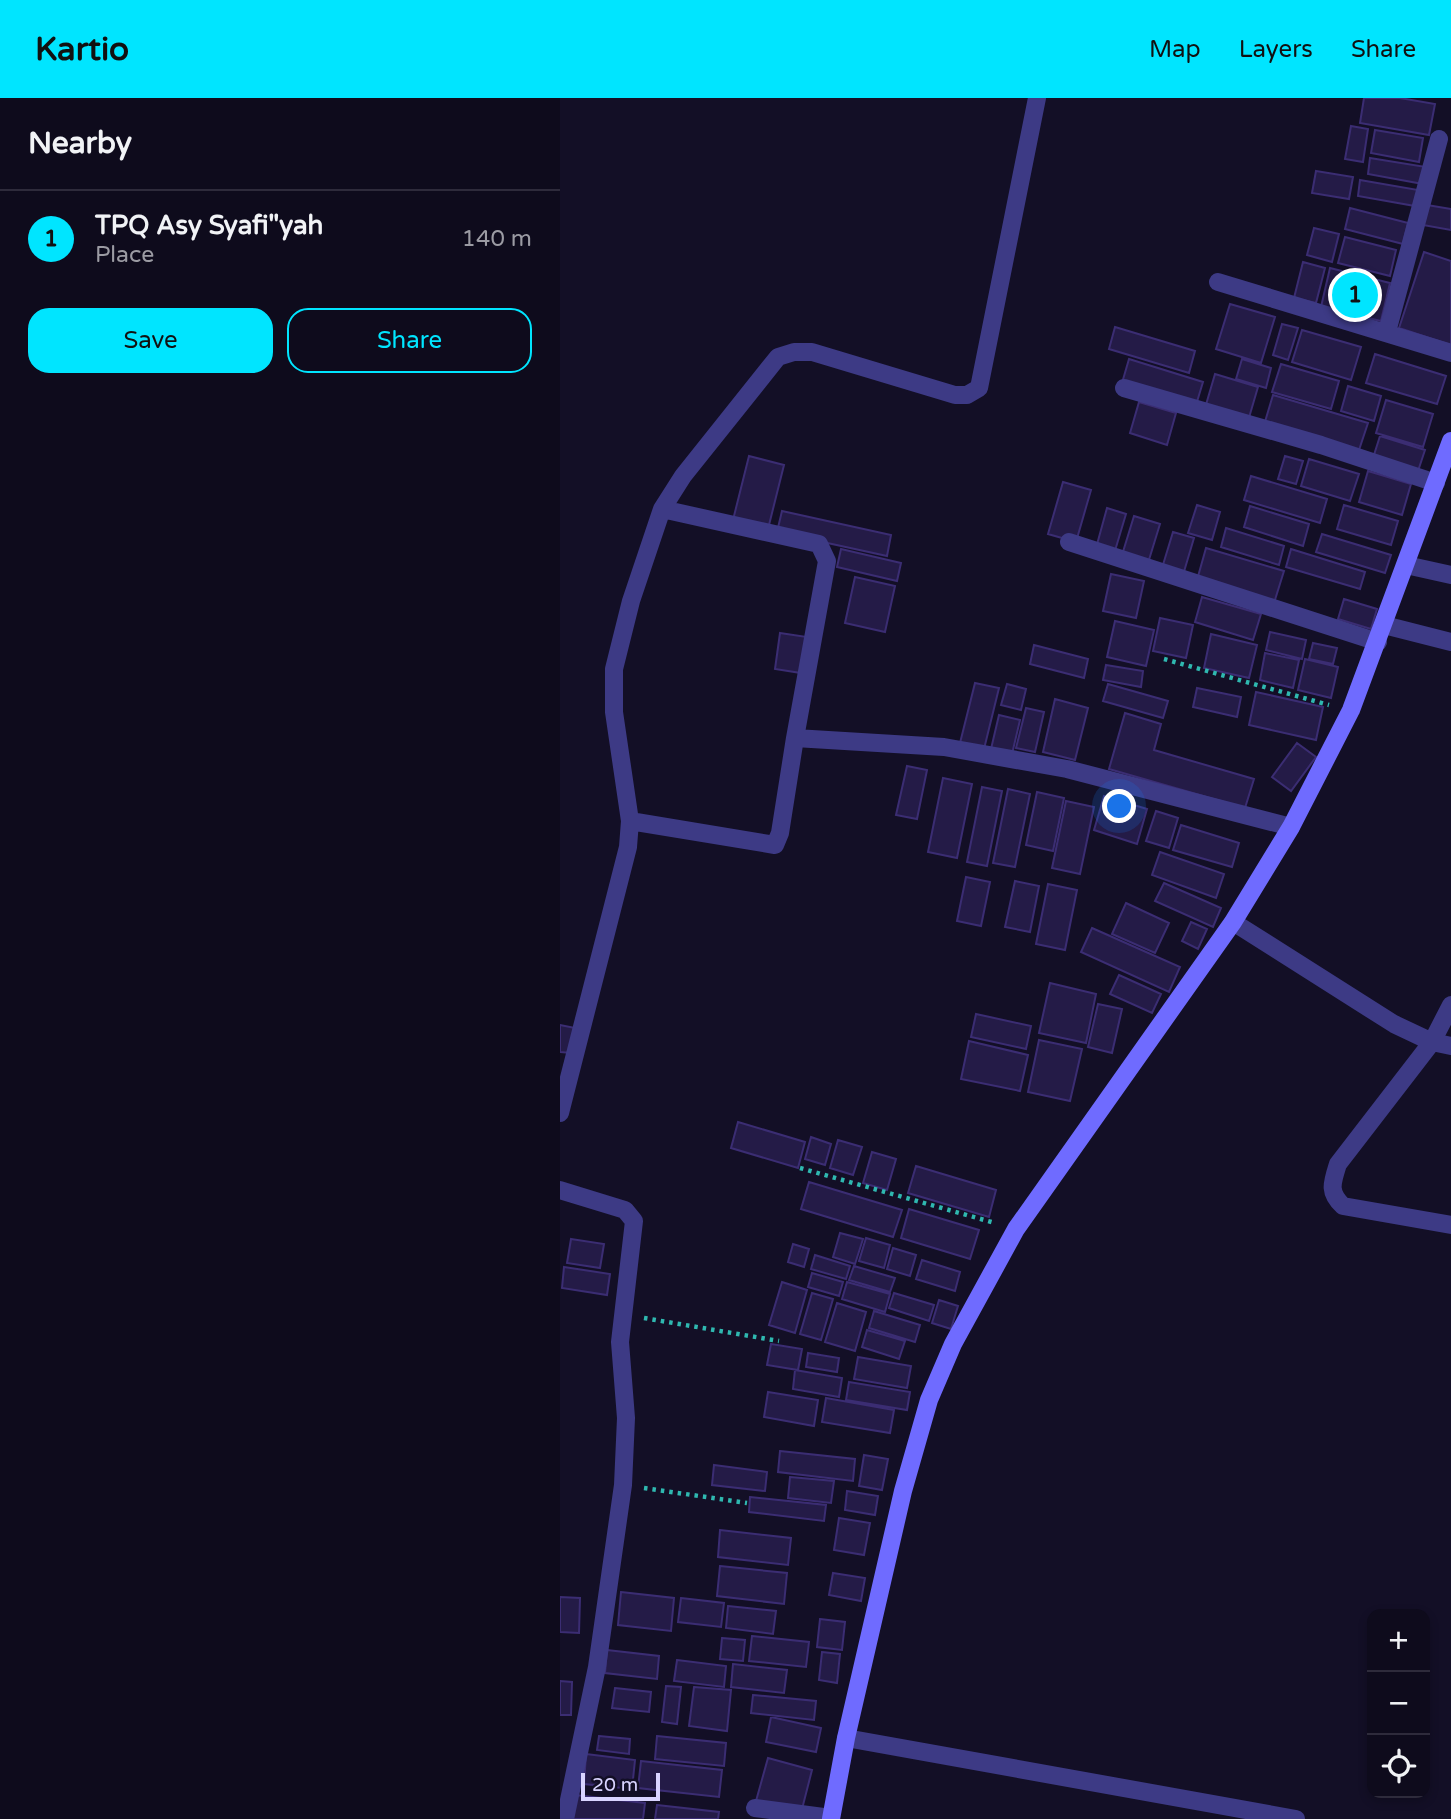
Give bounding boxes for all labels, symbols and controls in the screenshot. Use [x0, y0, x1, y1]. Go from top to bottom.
text: Kartio [35, 30, 129, 69]
text: Map [1149, 35, 1201, 64]
text: Layers [1239, 35, 1313, 64]
text: Share [1351, 35, 1416, 64]
text: Nearby [28, 125, 132, 162]
text: TPQ Asy Syafi"yah [95, 210, 323, 241]
text: 1 [44, 225, 58, 253]
text: 140 m [462, 225, 532, 253]
text: Place [95, 241, 154, 269]
pin: 1 [1332, 269, 1378, 321]
button: Save [28, 308, 273, 373]
button: Share [287, 308, 532, 373]
your location [1102, 789, 1136, 823]
map controls [1367, 1609, 1430, 1798]
button: + [1367, 1609, 1430, 1672]
button: − [1367, 1672, 1430, 1735]
button: locate [1367, 1735, 1430, 1798]
scale bar [581, 1770, 660, 1802]
text: 20 m [592, 1774, 638, 1796]

